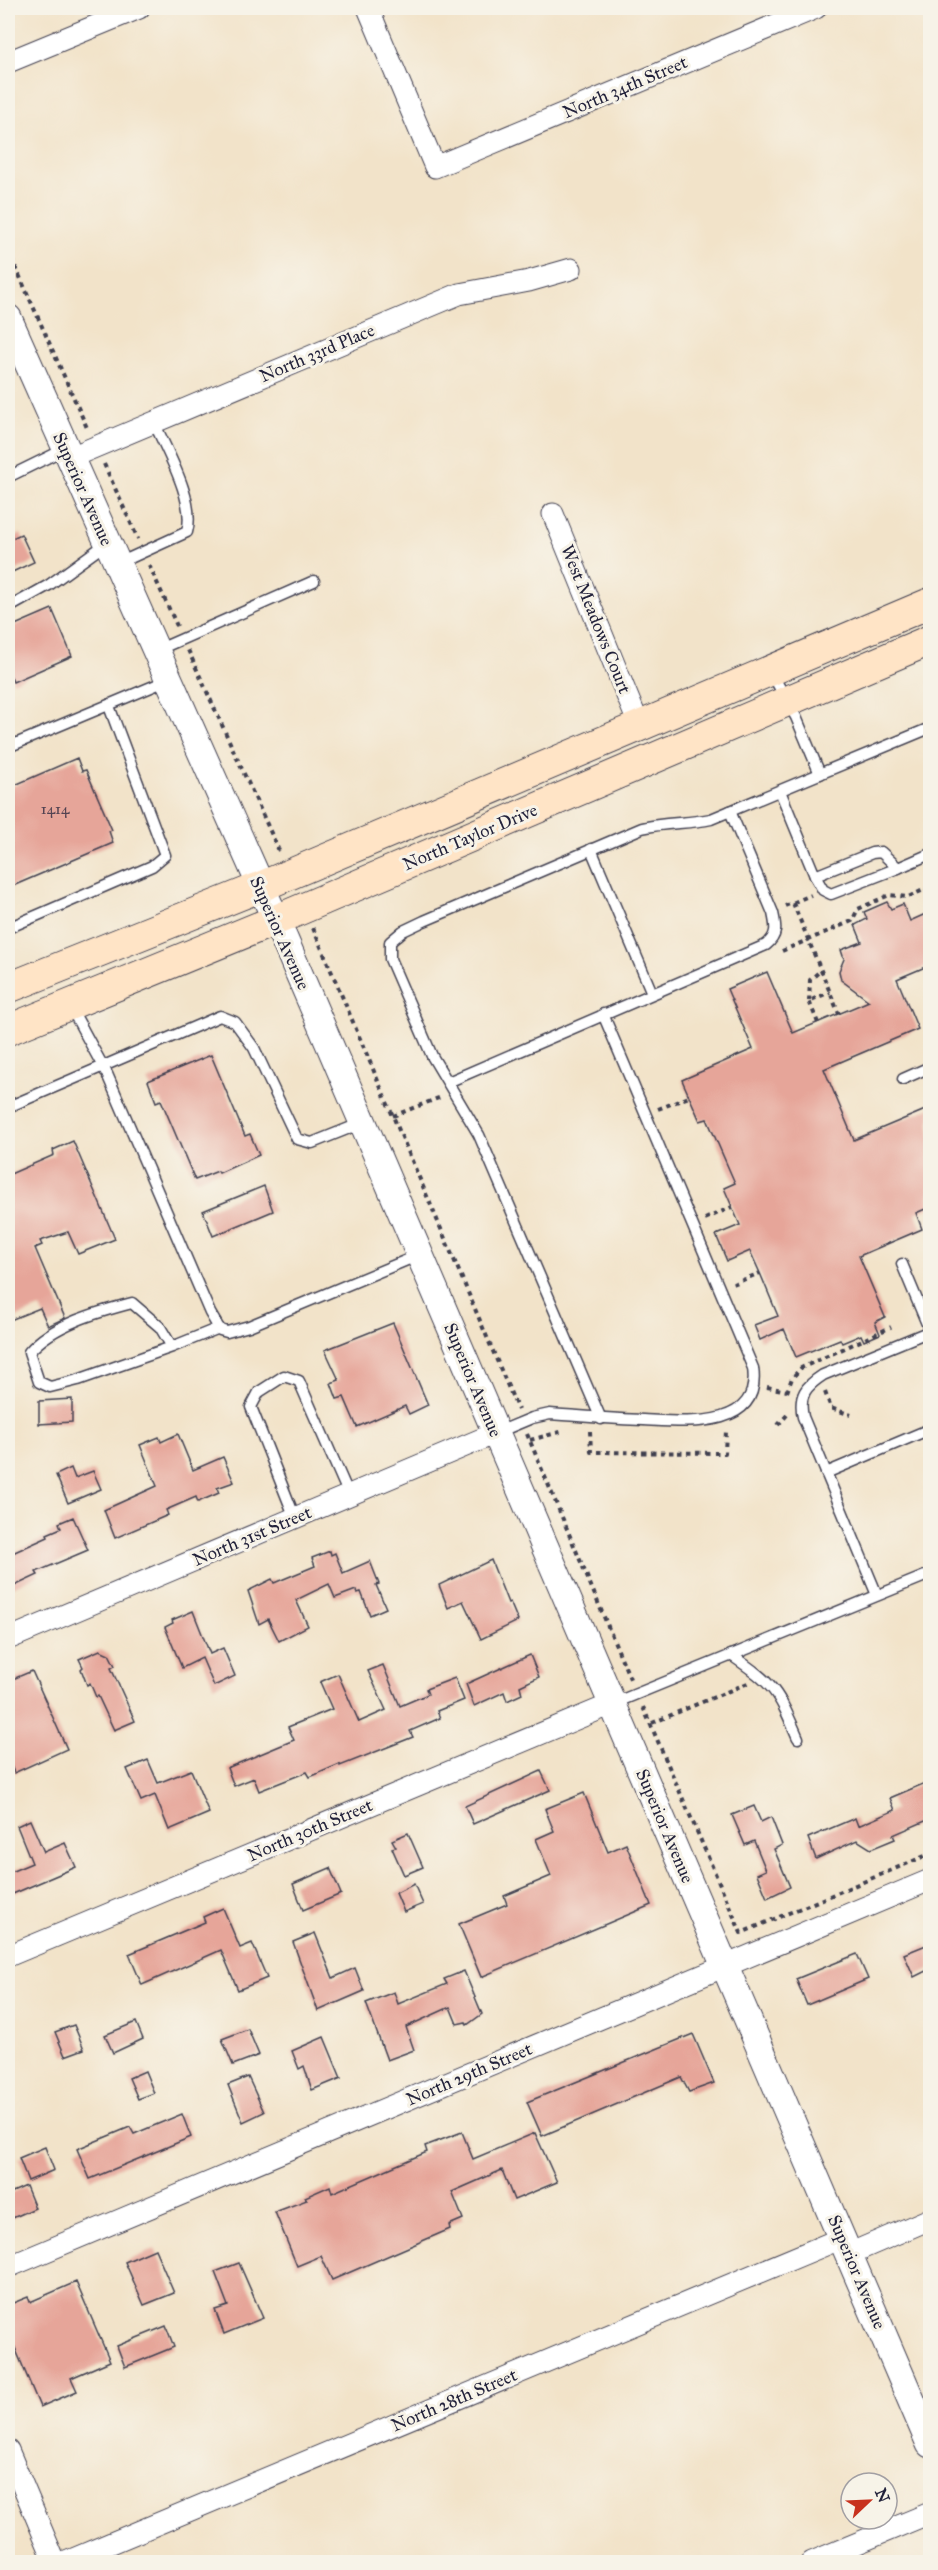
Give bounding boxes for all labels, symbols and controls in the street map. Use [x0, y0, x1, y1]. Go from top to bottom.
street label: North 34th Street [559, 51, 691, 123]
street label: North 33rd Place [256, 319, 378, 387]
street label: Superior Avenue [48, 429, 118, 549]
street label: West Meadows Court [556, 541, 636, 697]
street label: North Taylor Drive [399, 799, 541, 875]
house number: 1414 [41, 800, 70, 818]
street label: Superior Avenue [245, 873, 315, 993]
street label: Superior Avenue [439, 1320, 507, 1440]
street label: North 31st Street [189, 1501, 315, 1571]
street label: Superior Avenue [631, 1766, 699, 1886]
street label: North 30th Street [244, 1794, 376, 1866]
street label: North 29th Street [403, 2037, 536, 2110]
street label: Superior Avenue [823, 2212, 891, 2332]
street label: North 28th Street [388, 2363, 521, 2436]
north arrow [839, 2471, 899, 2531]
text: N [871, 2485, 894, 2506]

